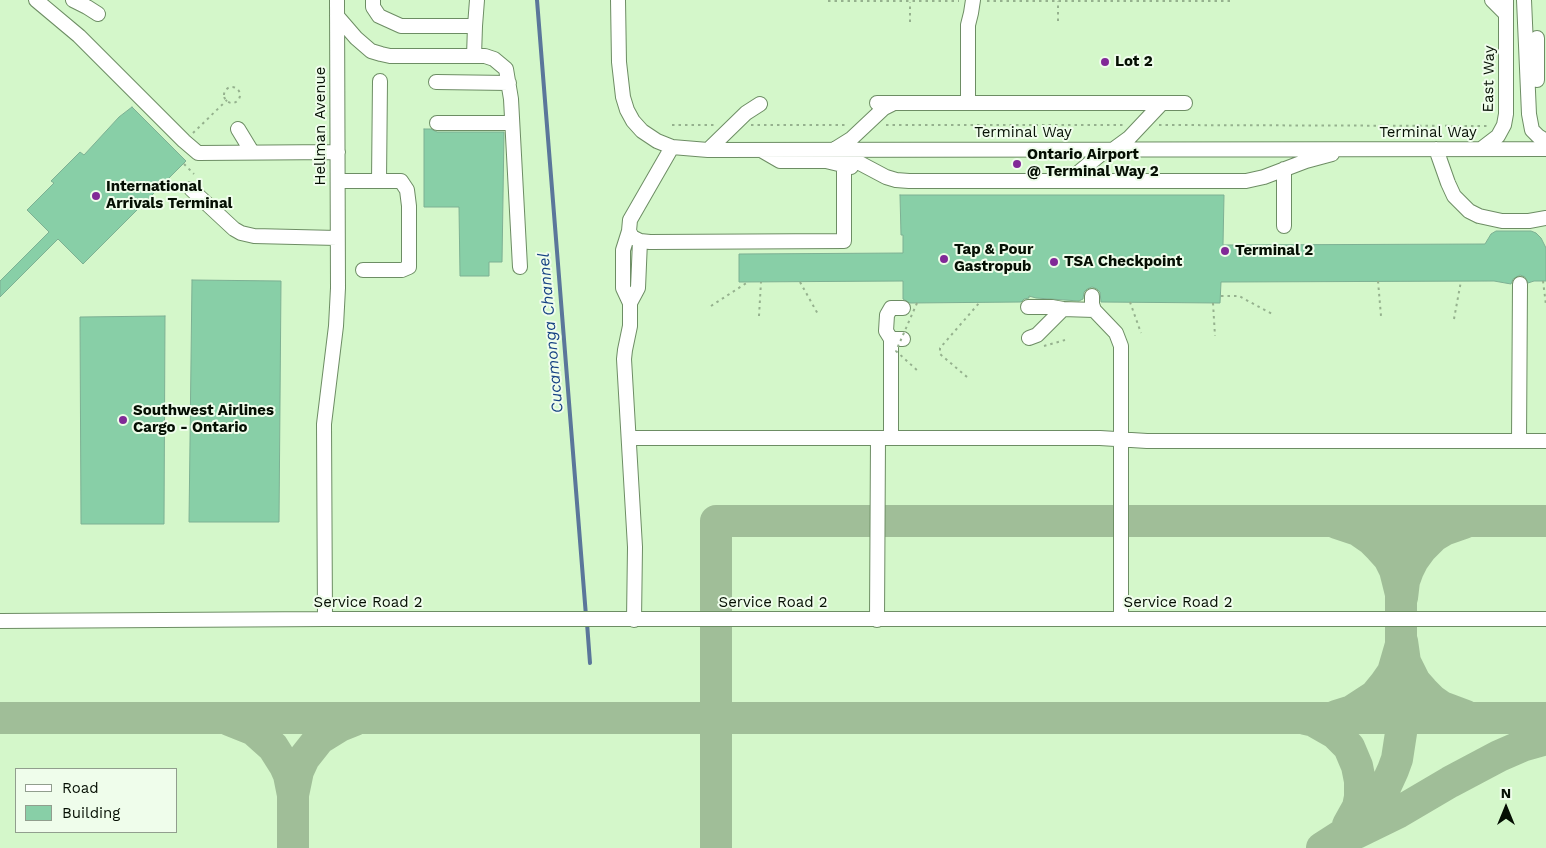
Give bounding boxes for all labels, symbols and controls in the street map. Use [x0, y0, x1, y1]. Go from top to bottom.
street label: East Way [1479, 45, 1499, 113]
place label: Lot 2 [1115, 53, 1153, 71]
marker: Lot 2 [1099, 56, 1111, 68]
street label: Hellman Avenue [312, 67, 330, 185]
street label: Terminal Way [974, 124, 1072, 142]
street label: Terminal Way [1379, 124, 1477, 142]
place label: Ontario Airport @ Terminal Way 2 [1027, 146, 1159, 181]
marker: Ontario Airport @ Terminal Way 2 [1011, 158, 1023, 170]
place label: International Arrivals Terminal [106, 178, 232, 213]
marker: International Arrivals Terminal [90, 190, 102, 202]
place label: Tap & Pour Gastropub [954, 241, 1033, 276]
place label: Terminal 2 [1235, 242, 1313, 260]
marker: Terminal 2 [1219, 245, 1231, 257]
water label: Cucamonga Channel [534, 252, 568, 414]
marker: Tap & Pour Gastropub [938, 253, 950, 265]
place label: TSA Checkpoint [1064, 253, 1182, 271]
marker: TSA Checkpoint [1048, 256, 1060, 268]
place label: Southwest Airlines Cargo - Ontario [133, 402, 274, 437]
marker: Southwest Airlines Cargo - Ontario [117, 414, 129, 426]
street label: Service Road 2 [314, 594, 422, 612]
street label: Service Road 2 [719, 594, 827, 612]
street label: Service Road 2 [1124, 594, 1232, 612]
legend [15, 768, 178, 833]
text: Road [62, 779, 99, 797]
north arrow [1481, 783, 1531, 833]
text: N [1501, 785, 1511, 801]
text: Building [62, 804, 120, 822]

